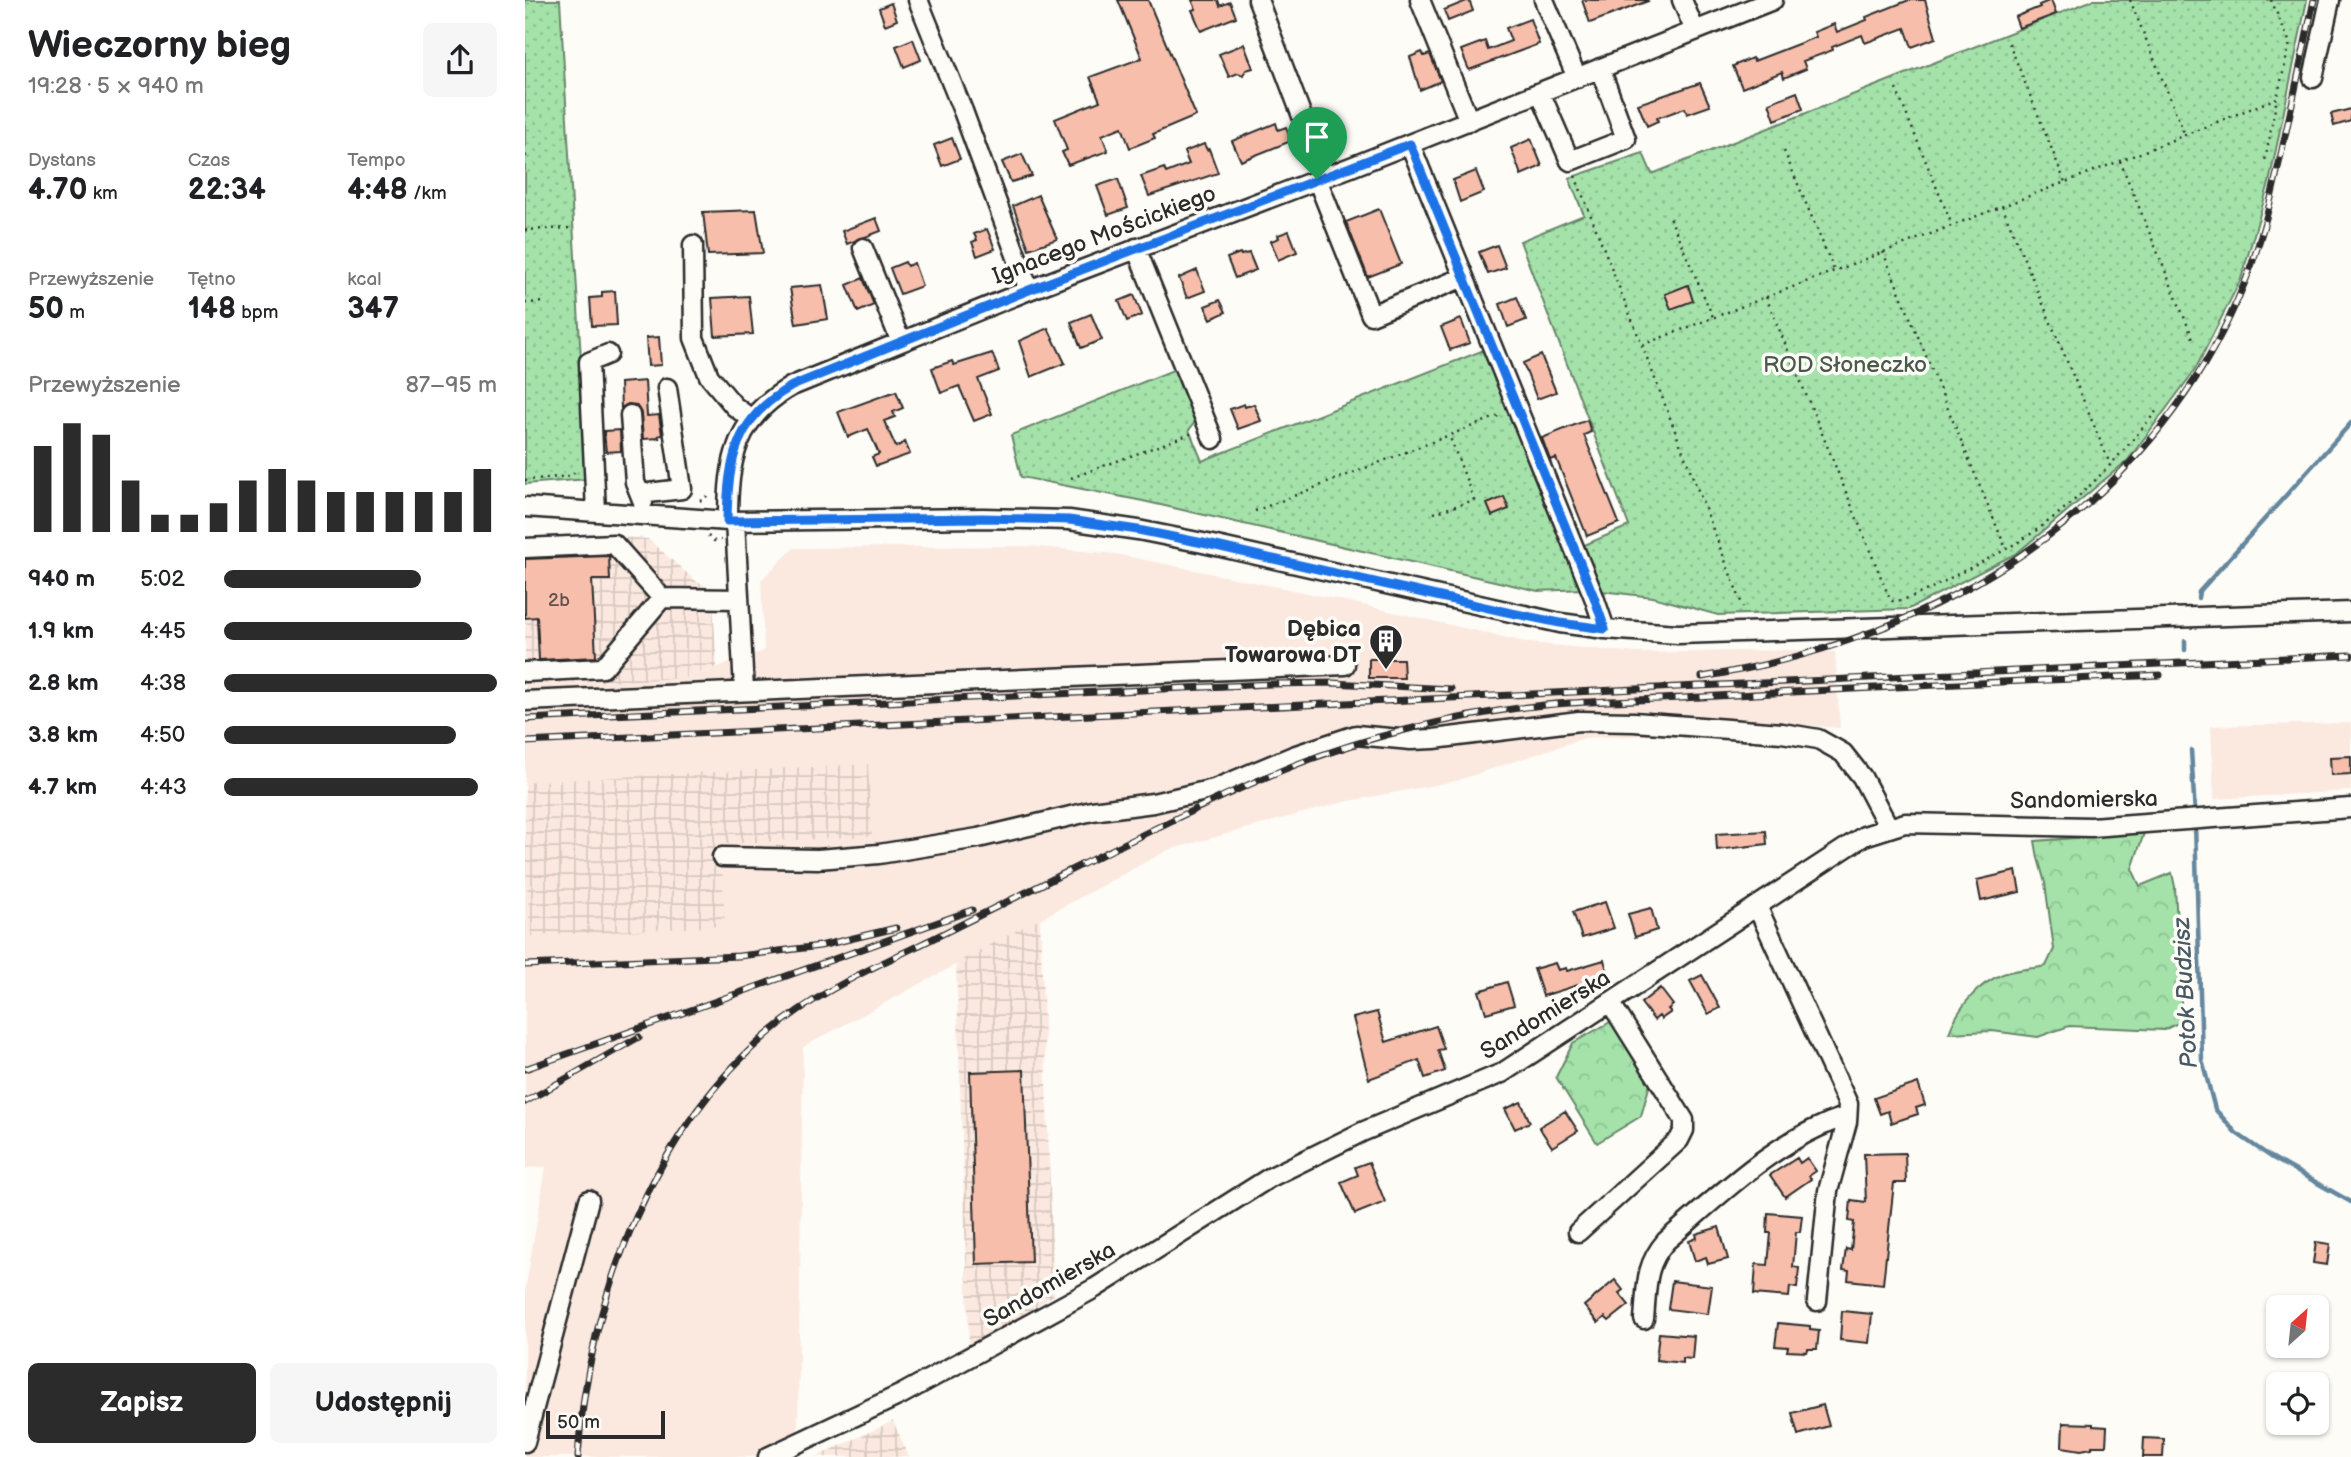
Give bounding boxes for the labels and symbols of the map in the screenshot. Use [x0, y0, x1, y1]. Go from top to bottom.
pin [1287, 107, 1347, 179]
street label: Ignacego Mościckiego [989, 179, 1220, 290]
park label: ROD Słoneczko [1763, 351, 1927, 379]
house number: 2b [548, 589, 570, 612]
place label: Dębica Towarowa DT [1225, 615, 1361, 669]
building icon: Dębica Towarowa DT [1367, 622, 1405, 671]
street label: Sandomierska [2010, 785, 2158, 815]
water label: Potok Budzisz [2167, 916, 2204, 1069]
street label: Sandomierska [1475, 964, 1616, 1066]
street label: Sandomierska [979, 1236, 1120, 1334]
north arrow [2266, 1295, 2329, 1358]
scale bar [546, 1408, 665, 1440]

